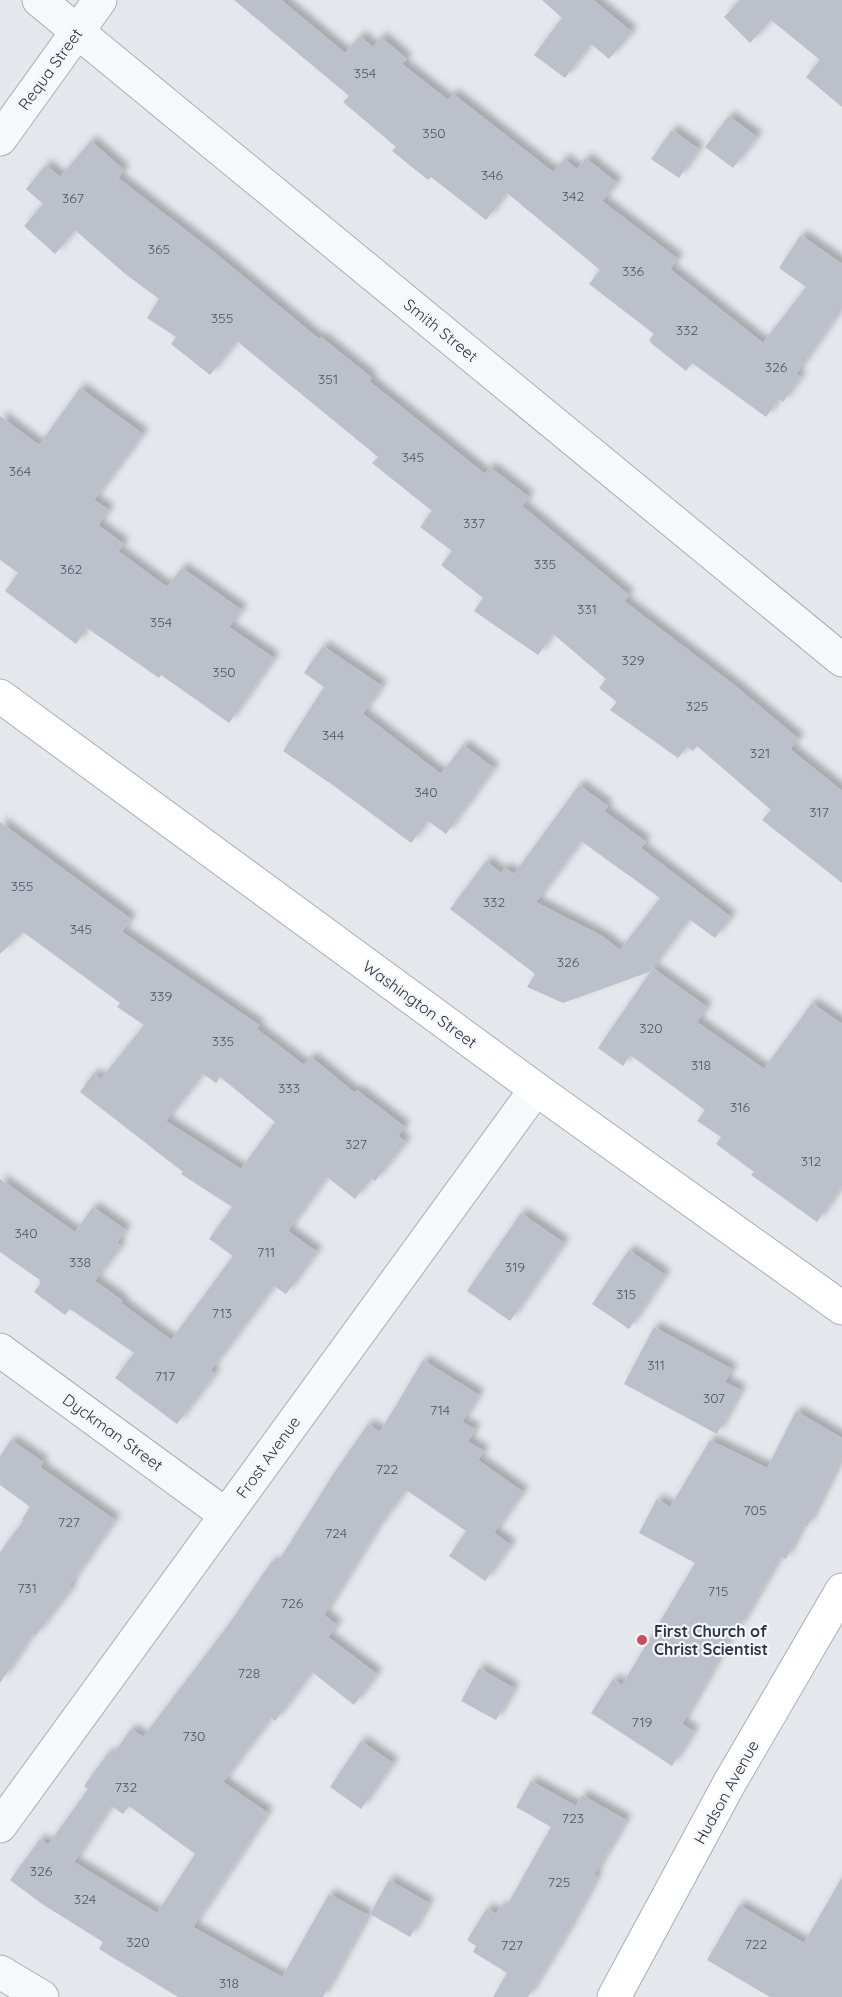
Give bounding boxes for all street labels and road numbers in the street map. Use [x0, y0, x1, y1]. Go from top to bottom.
street label: Requa Street [14, 24, 86, 114]
street label: Smith Street [400, 294, 482, 366]
street label: Washington Street [359, 956, 481, 1052]
street label: Dyckman Street [59, 1389, 167, 1475]
street label: Frost Avenue [232, 1412, 304, 1502]
street label: Hudson Avenue [689, 1736, 763, 1848]

